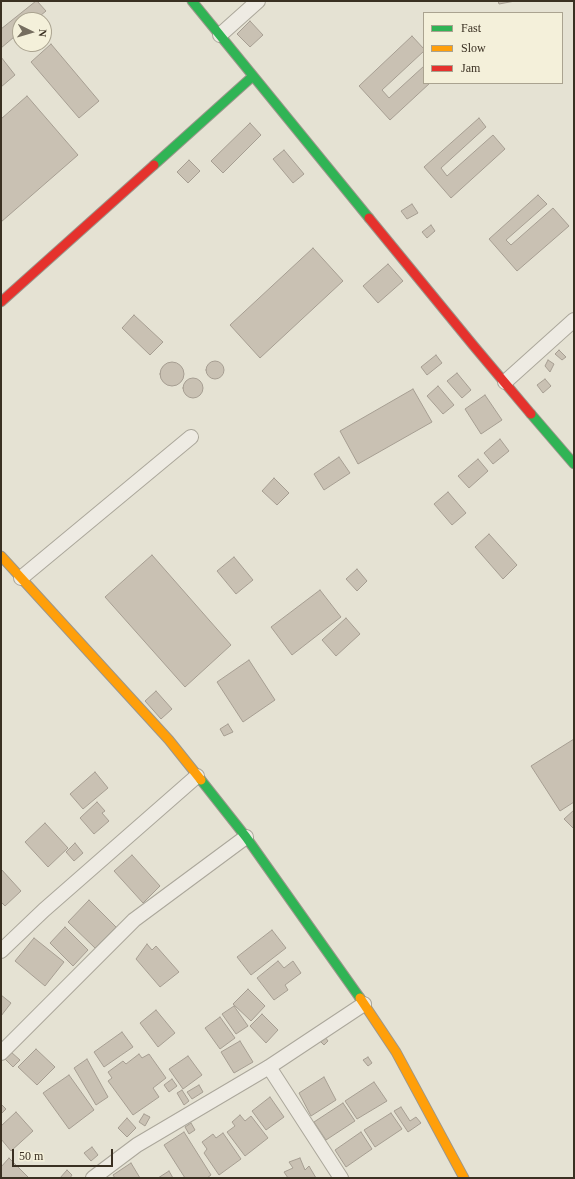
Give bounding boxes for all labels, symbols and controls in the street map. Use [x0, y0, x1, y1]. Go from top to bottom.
north arrow [12, 12, 52, 52]
legend [423, 12, 563, 84]
text: Fast [461, 21, 481, 35]
text: N [37, 28, 49, 37]
text: Slow [461, 41, 486, 55]
text: Jam [461, 61, 480, 75]
scale bar [14, 1141, 115, 1167]
text: 50 m [19, 1149, 43, 1163]

